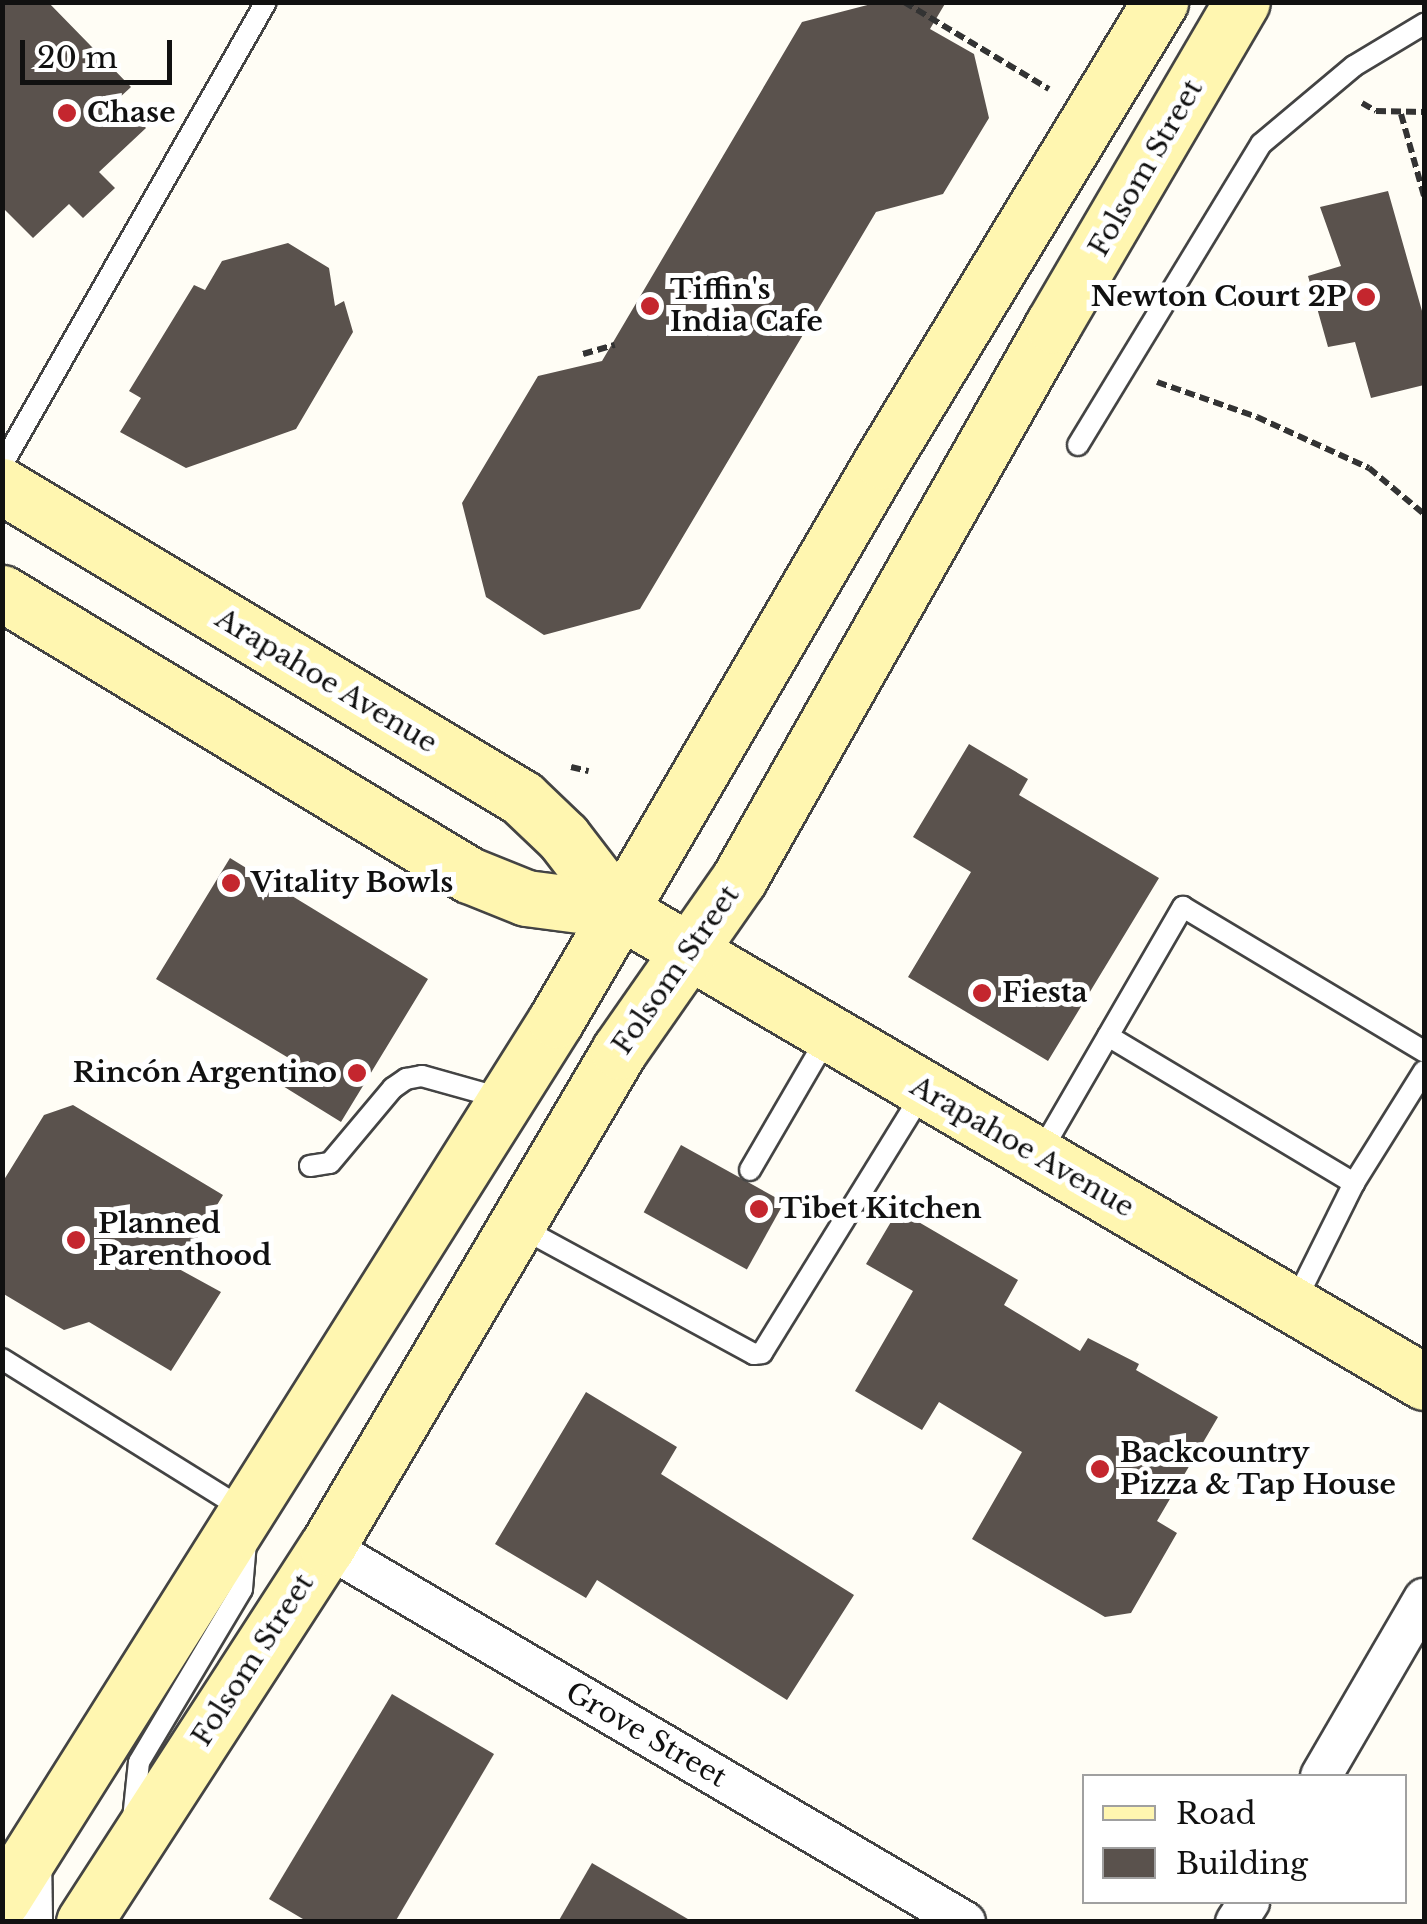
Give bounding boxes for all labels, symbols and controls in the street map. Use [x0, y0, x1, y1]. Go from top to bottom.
scale bar [25, 20, 178, 82]
text: 20 m [37, 39, 118, 76]
street label: Folsom Street [1082, 74, 1210, 262]
place label: Chase [87, 96, 176, 130]
marker: Chase [56, 102, 78, 124]
place label: Tiffin's India Cafe [670, 273, 823, 339]
place label: Newton Court 2P [1091, 280, 1346, 314]
marker: Newton Court 2P [1355, 286, 1377, 308]
marker: Tiffin's India Cafe [639, 295, 661, 317]
street label: Arapahoe Avenue [209, 601, 443, 761]
place label: Vitality Bowls [251, 866, 454, 900]
marker: Vitality Bowls [220, 872, 242, 894]
street label: Folsom Street [605, 879, 747, 1061]
place label: Fiesta [1002, 976, 1088, 1010]
marker: Fiesta [971, 982, 993, 1004]
place label: Rincón Argentino [72, 1056, 337, 1090]
marker: Rincón Argentino [346, 1062, 368, 1084]
street label: Arapahoe Avenue [904, 1069, 1140, 1225]
place label: Tibet Kitchen [779, 1192, 982, 1226]
marker: Tibet Kitchen [748, 1198, 770, 1220]
place label: Planned Parenthood [98, 1207, 271, 1273]
marker: Planned Parenthood [63, 1227, 89, 1253]
place label: Backcountry Pizza & Tap House [1120, 1436, 1397, 1502]
marker: Backcountry Pizza & Tap House [1089, 1458, 1111, 1480]
street label: Folsom Street [185, 1568, 321, 1752]
street label: Grove Street [560, 1675, 732, 1795]
legend [1082, 1774, 1407, 1904]
text: Road [1176, 1795, 1256, 1832]
text: Building [1176, 1845, 1308, 1882]

